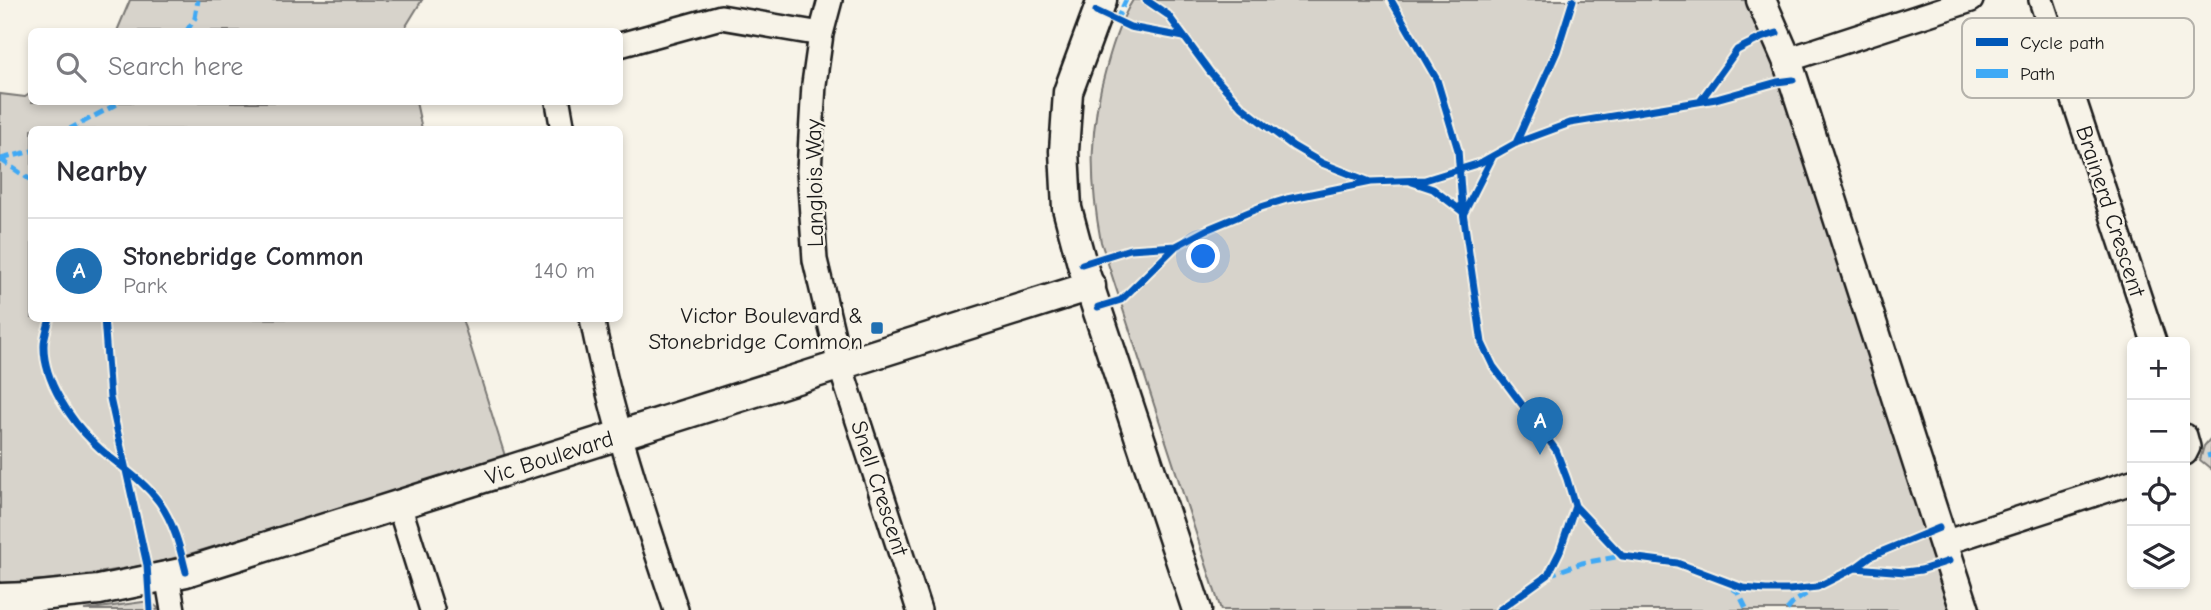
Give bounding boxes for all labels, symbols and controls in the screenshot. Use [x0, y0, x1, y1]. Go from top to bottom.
legend [1962, 18, 2194, 98]
search box [28, 28, 623, 105]
text: Cycle path [2020, 32, 2105, 54]
icon: search [52, 48, 90, 86]
text: Search here [108, 52, 243, 82]
text: Path [2020, 63, 2055, 85]
street label: Langlois Way [800, 118, 829, 247]
street label: Brainerd Crescent [2070, 122, 2151, 301]
text: Nearby [56, 154, 147, 189]
your location [1186, 239, 1220, 273]
text: Stonebridge Common [123, 242, 364, 272]
text: A [73, 257, 85, 284]
text: 140 m [534, 257, 595, 284]
text: Park [123, 272, 167, 299]
place label: Victor Boulevard & Stonebridge Common [649, 302, 863, 355]
marker: Victor Boulevard & Stonebridge Common [869, 320, 885, 336]
map controls [2127, 337, 2190, 589]
button: + [2127, 337, 2190, 400]
pin: A [1517, 397, 1563, 455]
button: − [2127, 400, 2190, 463]
street label: Snell Crescent [845, 417, 914, 560]
street label: Vic Boulevard [482, 425, 617, 491]
button: locate [2127, 463, 2190, 526]
button: layers [2127, 526, 2190, 589]

